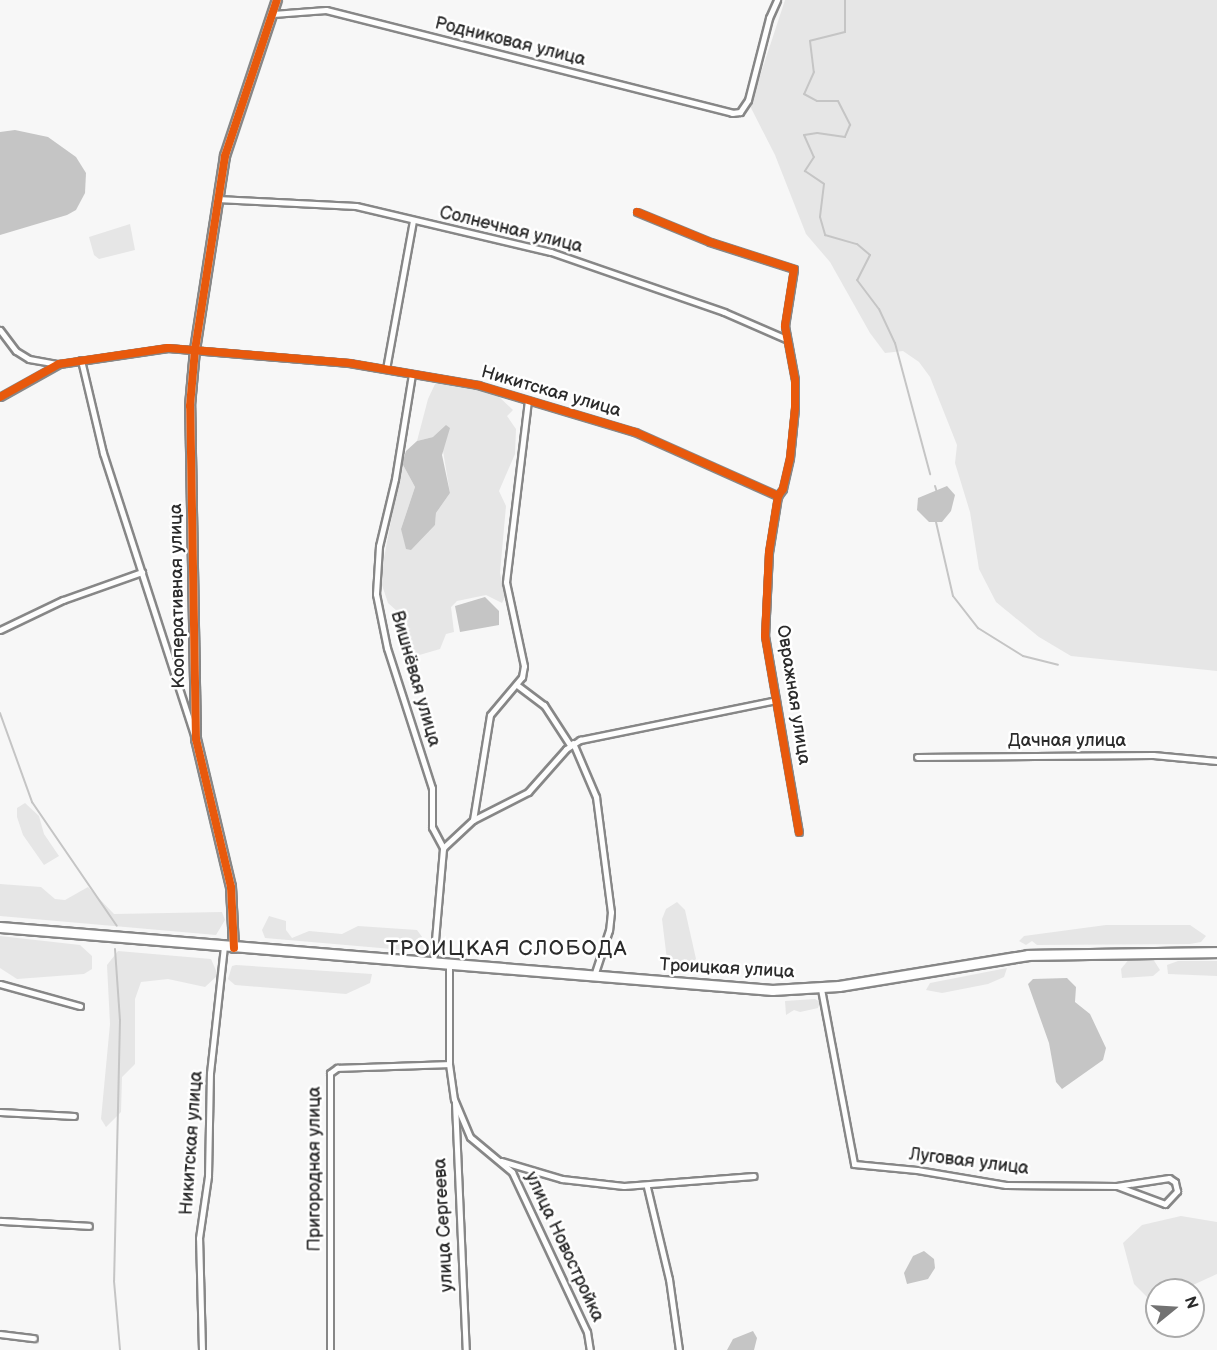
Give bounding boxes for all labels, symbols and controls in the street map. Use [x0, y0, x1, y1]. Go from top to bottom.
street label: Родниковая улица [432, 13, 588, 71]
street label: Солнечная улица [437, 202, 585, 258]
street label: Никитская улица [479, 362, 623, 422]
street label: Кооперативная улица [166, 503, 190, 689]
street label: Вишнёвая улица [385, 609, 445, 749]
street label: Овражная улица [771, 624, 815, 766]
street label: Дачная улица [1008, 730, 1126, 752]
district label: ТРОИЦКАЯ СЛОБОДА [386, 936, 628, 962]
street label: Троицкая улица [659, 955, 795, 983]
street label: Никитская улица [176, 1070, 208, 1216]
street label: Пригородная улица [304, 1086, 326, 1252]
street label: Луговая улица [908, 1144, 1030, 1180]
street label: улица Сергеева [430, 1157, 458, 1293]
street label: улица Новостройка [520, 1168, 608, 1326]
north arrow [1145, 1278, 1205, 1338]
text: N [1180, 1294, 1202, 1312]

